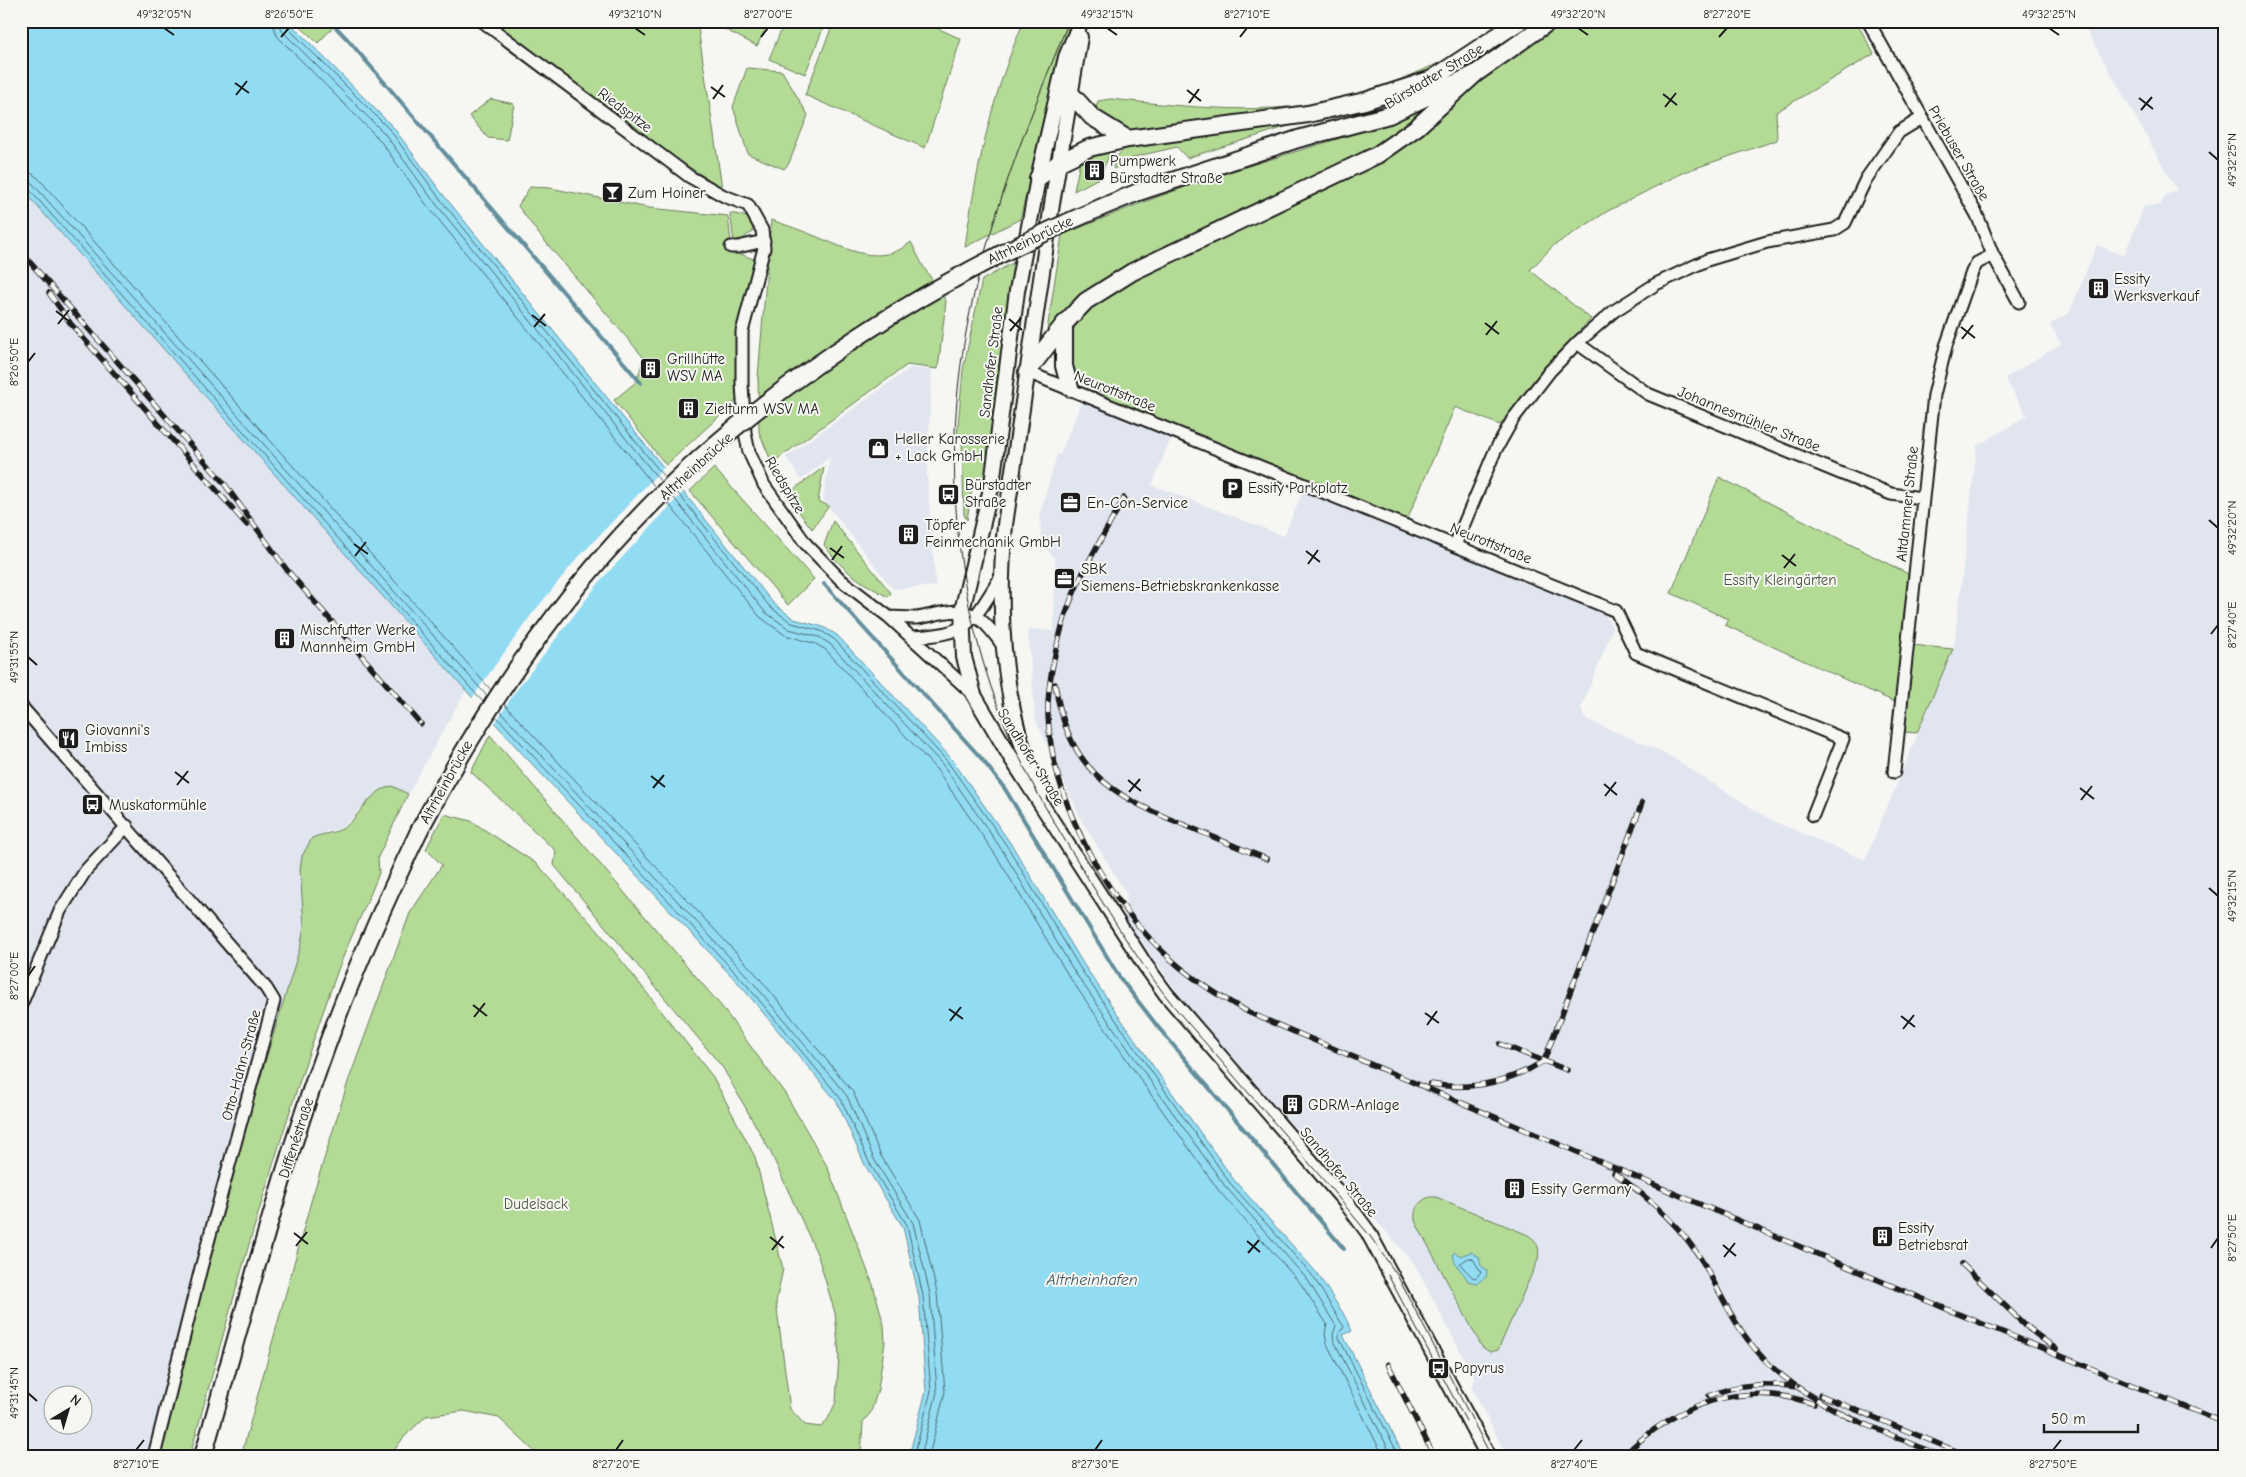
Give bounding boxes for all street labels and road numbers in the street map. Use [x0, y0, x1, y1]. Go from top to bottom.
street label: Bürstadter Straße [1381, 39, 1487, 113]
street label: Riedspitze [594, 84, 656, 137]
street label: Priebuser Straße [1924, 102, 1994, 204]
street label: Altrheinbrücke [984, 211, 1076, 268]
street label: Sandhofer Straße [975, 305, 1007, 419]
street label: Neurottstraße [1072, 366, 1159, 416]
street label: Johannesmühler Straße [1675, 382, 1823, 456]
street label: Altrheinbrücke [655, 428, 737, 504]
street label: Altdammer Straße [1892, 445, 1922, 563]
street label: Riedspitze [761, 453, 809, 517]
street label: Neurottstraße [1448, 518, 1535, 568]
street label: Sandhofer Straße [994, 705, 1069, 810]
street label: Altrheinbrücke [416, 737, 477, 827]
street label: Otto-Hahn-Straße [218, 1007, 265, 1122]
street label: Diffenéstraße [275, 1095, 318, 1181]
street label: Sandhofer Straße [1296, 1123, 1382, 1221]

